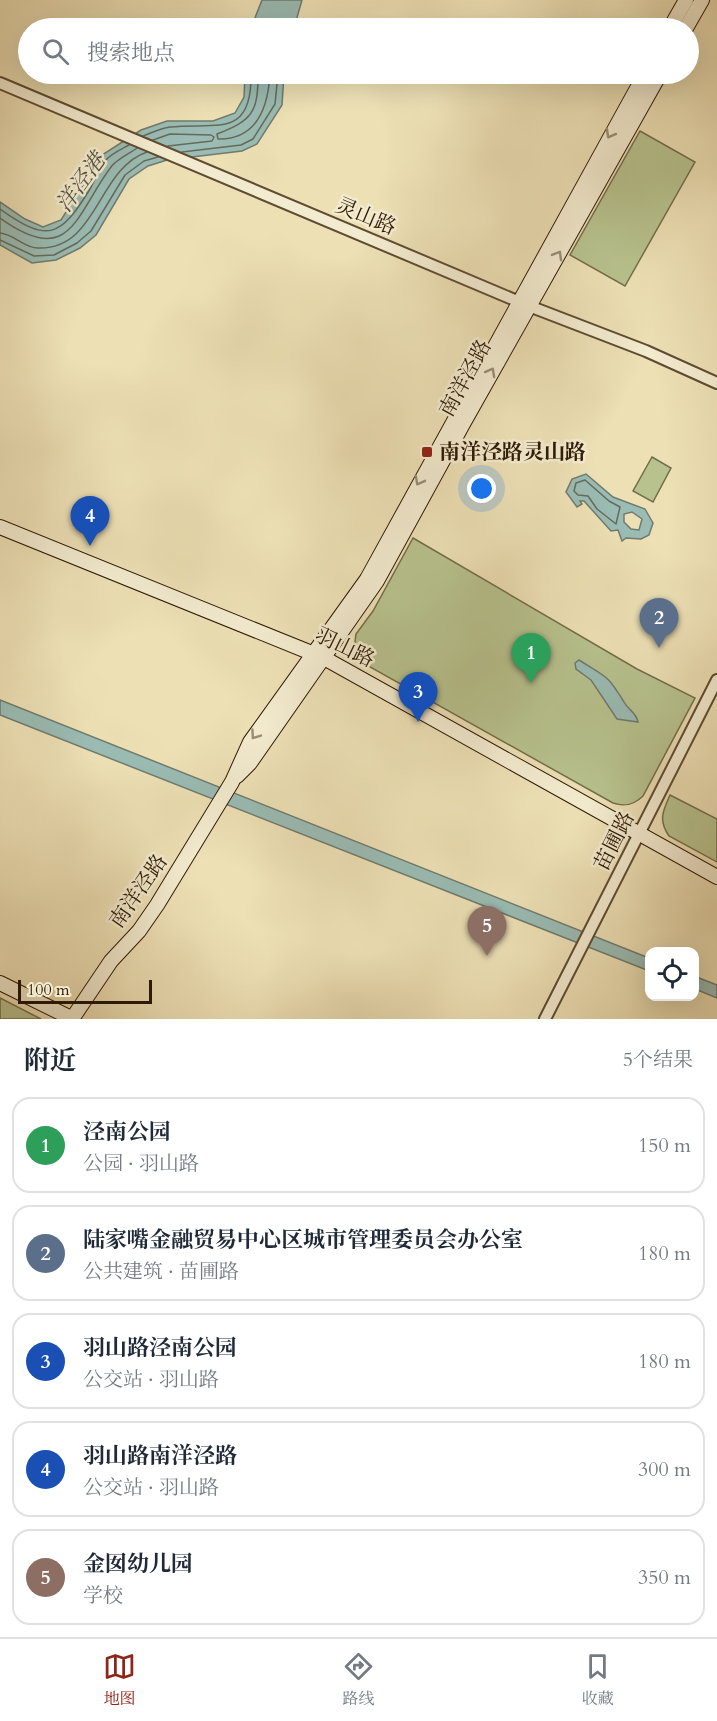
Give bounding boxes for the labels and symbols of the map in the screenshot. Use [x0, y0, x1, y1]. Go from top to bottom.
one-way arrow [606, 128, 618, 139]
water label: 洋泾港 [49, 145, 114, 218]
street label: 灵山路 [331, 191, 400, 242]
one-way arrow [551, 250, 562, 261]
street label: 南洋泾路 [432, 334, 498, 422]
one-way arrow [484, 368, 495, 378]
place label: 南洋泾路灵山路 [439, 438, 586, 467]
marker: 南洋泾路灵山路 [420, 445, 434, 459]
your location [467, 474, 496, 503]
one-way arrow [415, 475, 426, 486]
pin: 4 [70, 496, 110, 546]
pin: 2 [640, 598, 678, 648]
street label: 羽山路 [310, 621, 379, 674]
pin: 1 [512, 634, 550, 683]
pin: 3 [398, 672, 438, 722]
one-way arrow [251, 729, 262, 740]
street label: 苗圃路 [587, 807, 642, 876]
street label: 南洋泾路 [102, 849, 174, 934]
pin: 5 [468, 906, 506, 956]
scale bar [18, 977, 152, 1004]

